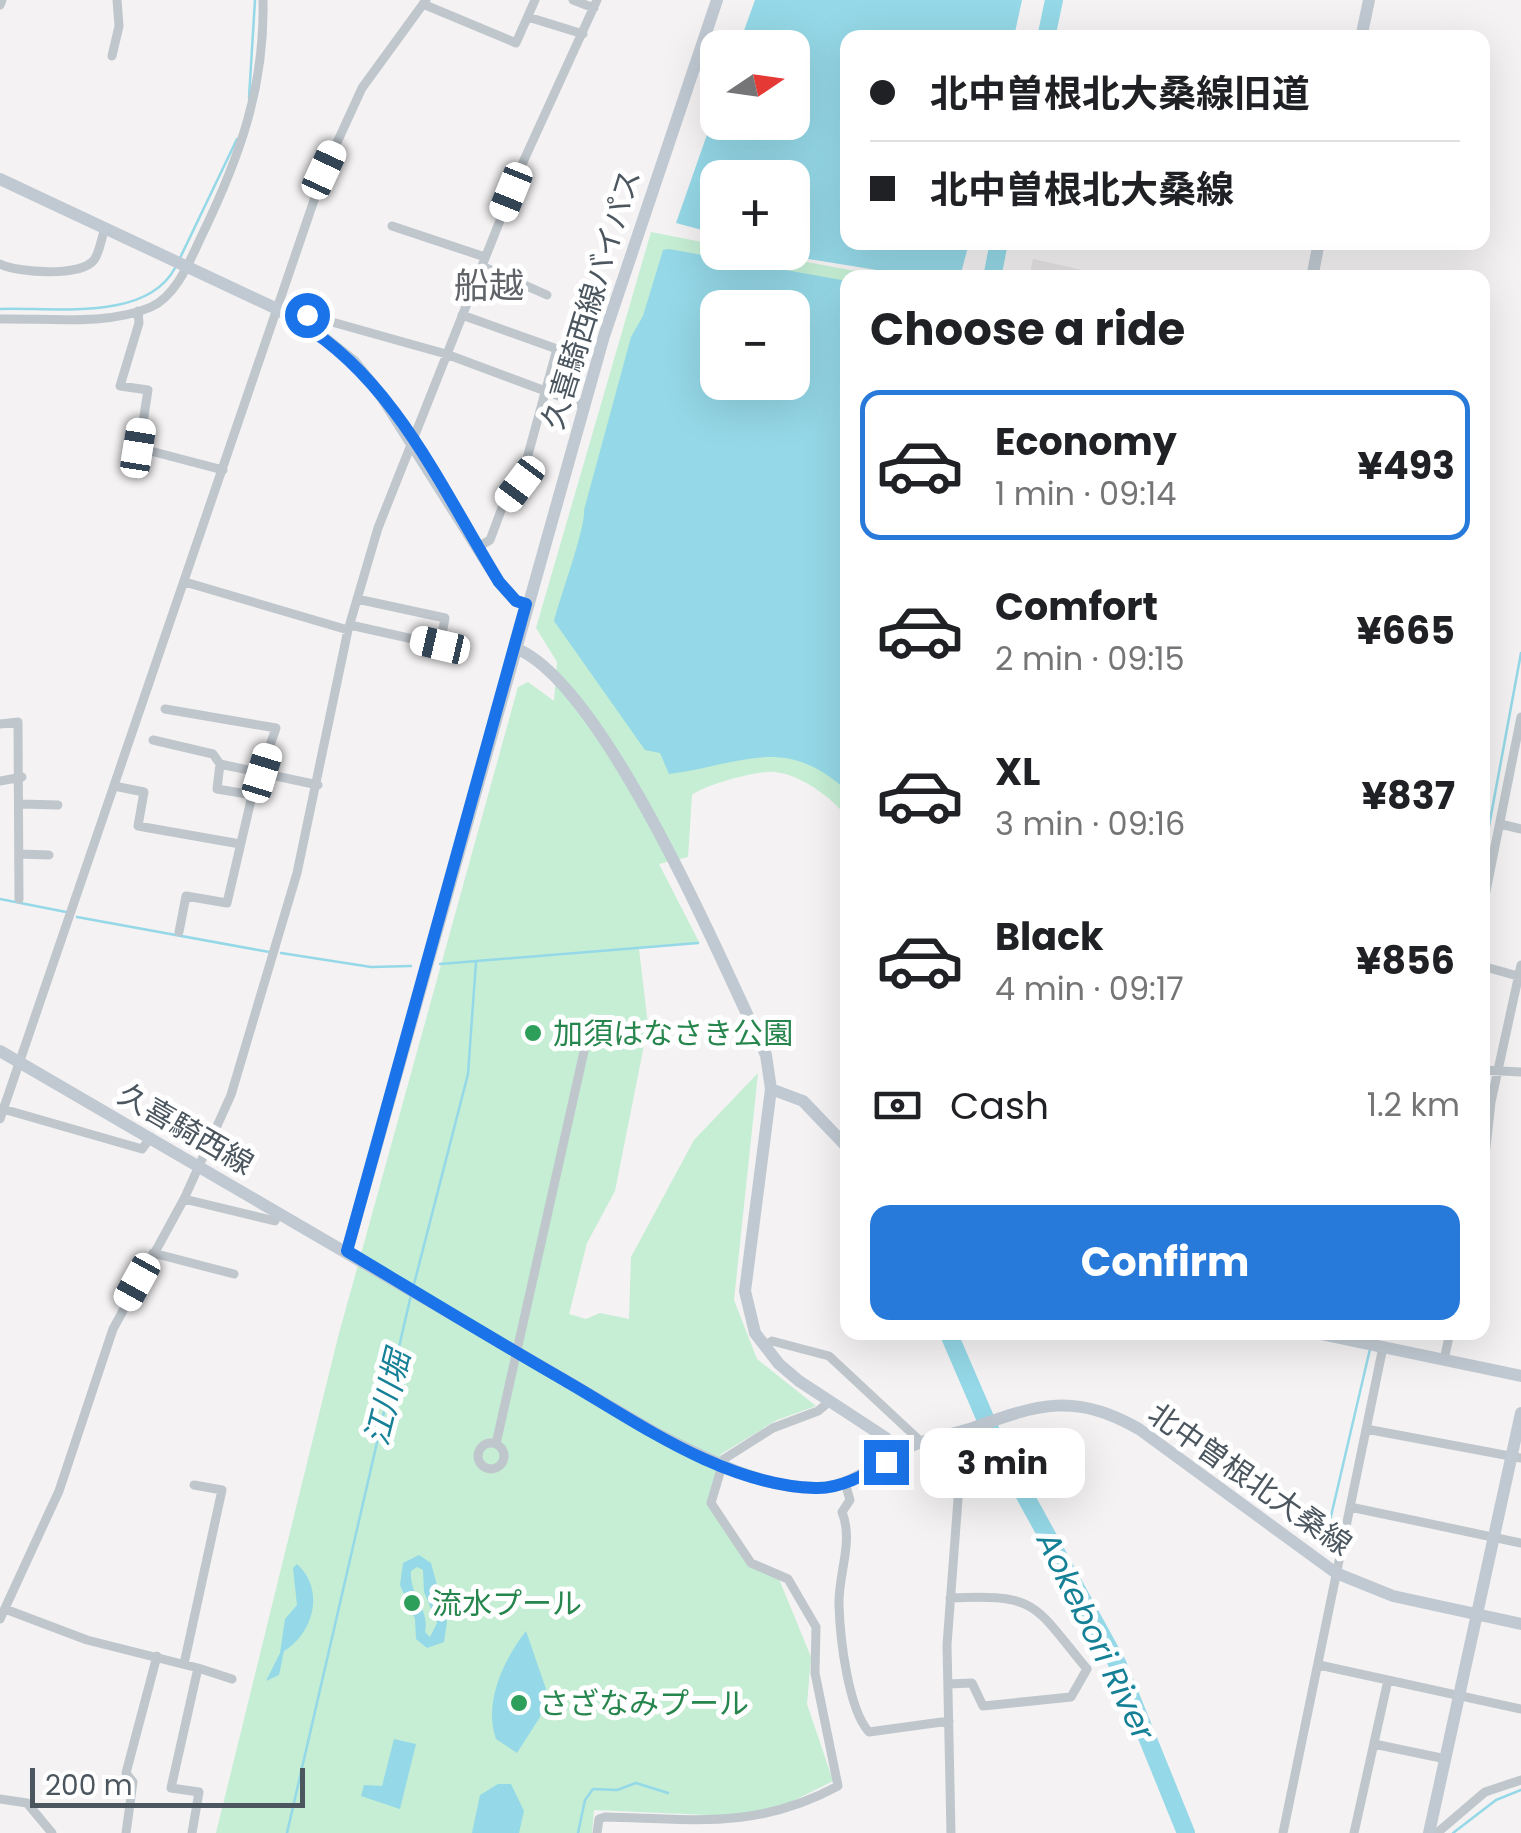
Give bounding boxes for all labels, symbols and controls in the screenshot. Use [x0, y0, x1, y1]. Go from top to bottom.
north arrow [700, 30, 810, 140]
map controls [700, 30, 810, 400]
text: 北中曽根北大桑線旧道 [930, 67, 1310, 120]
car [298, 136, 350, 204]
car [486, 159, 536, 225]
button: + [700, 160, 810, 270]
text: 北中曽根北大桑線 [930, 163, 1234, 216]
street label: 久喜騎西線バイパス [531, 164, 651, 434]
district label: 船越 [454, 261, 524, 310]
button: − [700, 290, 810, 400]
route start [285, 293, 330, 338]
text: Choose a ride [870, 298, 1185, 361]
text: Economy [995, 415, 1177, 468]
car [118, 416, 158, 480]
icon: car [875, 420, 965, 510]
text: ¥493 [1357, 439, 1455, 492]
car [490, 451, 550, 517]
text: 1 min · 09:14 [995, 471, 1176, 516]
text: Comfort [995, 580, 1158, 633]
icon: car [875, 585, 965, 675]
text: ¥665 [1356, 604, 1455, 657]
car [407, 624, 473, 666]
text: 2 min · 09:15 [995, 636, 1185, 681]
car [239, 740, 285, 806]
text: XL [995, 745, 1040, 798]
icon: car [875, 750, 965, 840]
text: ¥837 [1362, 769, 1455, 822]
text: 3 min · 09:16 [995, 801, 1185, 846]
text: Black [995, 910, 1104, 963]
icon: car [875, 915, 965, 1005]
text: ¥856 [1356, 934, 1455, 987]
text: 4 min · 09:17 [995, 966, 1184, 1011]
place label: 加須はなさき公園 [553, 1012, 793, 1055]
marker: 加須はなさき公園 [522, 1022, 544, 1044]
street label: 久喜騎西線 [110, 1073, 262, 1185]
icon: cash [870, 1078, 925, 1133]
text: Cash [950, 1079, 1049, 1132]
text: 1.2 km [1367, 1082, 1460, 1127]
button: Confirm [870, 1205, 1460, 1320]
car [109, 1248, 165, 1316]
water label: 江川堀 [354, 1341, 422, 1450]
street label: 北中曽根北大桑線 [1139, 1393, 1361, 1565]
callout: 3 min [921, 1427, 1086, 1497]
route end [864, 1440, 909, 1485]
text: 3 min [957, 1440, 1048, 1485]
water label: Aokebori River [1026, 1523, 1166, 1749]
place label: 流水プール [432, 1582, 582, 1625]
marker: 流水プール [401, 1592, 423, 1614]
place label: さざなみプール [539, 1682, 749, 1725]
marker: さざなみプール [508, 1692, 530, 1714]
scale bar [30, 1763, 305, 1808]
text: 200 m [45, 1766, 133, 1805]

